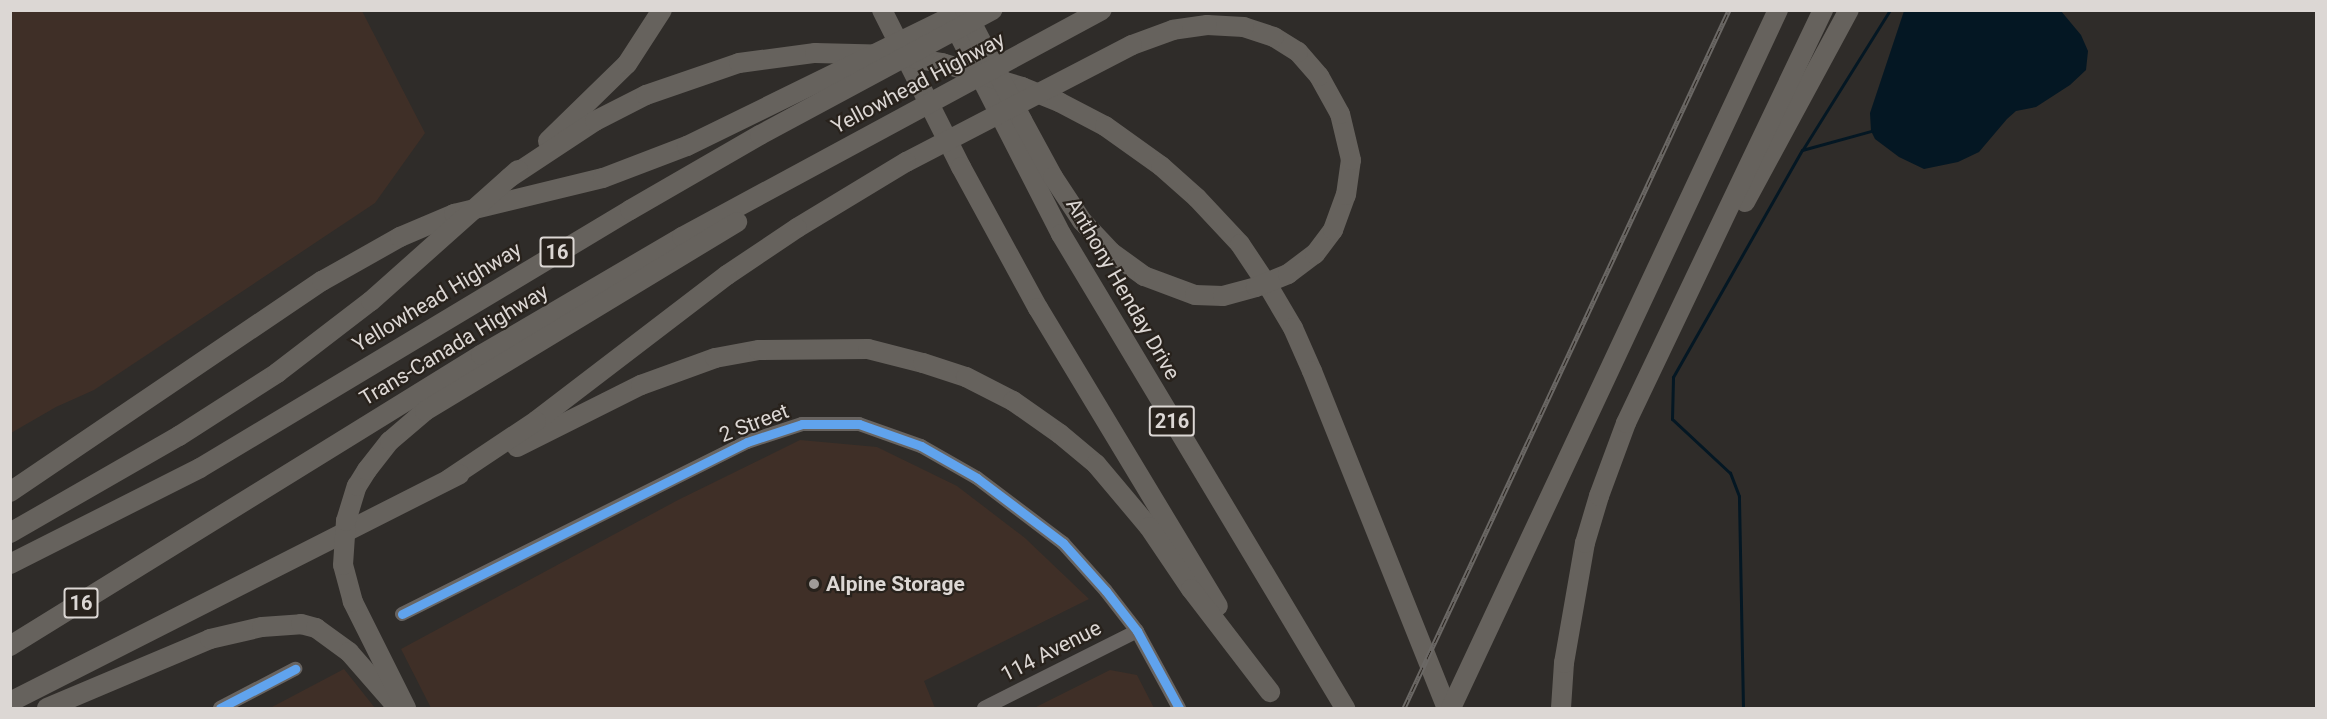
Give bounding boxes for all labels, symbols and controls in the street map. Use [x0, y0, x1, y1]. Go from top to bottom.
street label: Yellowhead Highway [827, 27, 1009, 139]
street label: Anthony Henday Drive [1061, 194, 1185, 384]
road number: 16 [539, 235, 575, 269]
street label: Yellowhead Highway [348, 237, 526, 357]
street label: Trans-Canada Highway [355, 279, 553, 411]
street label: 2 Street [716, 398, 792, 448]
road number: 216 [1148, 404, 1196, 438]
place label: Alpine Storage [826, 571, 965, 597]
marker: Alpine Storage [807, 577, 821, 591]
road number: 16 [63, 586, 99, 620]
street label: 114 Avenue [997, 615, 1105, 687]

